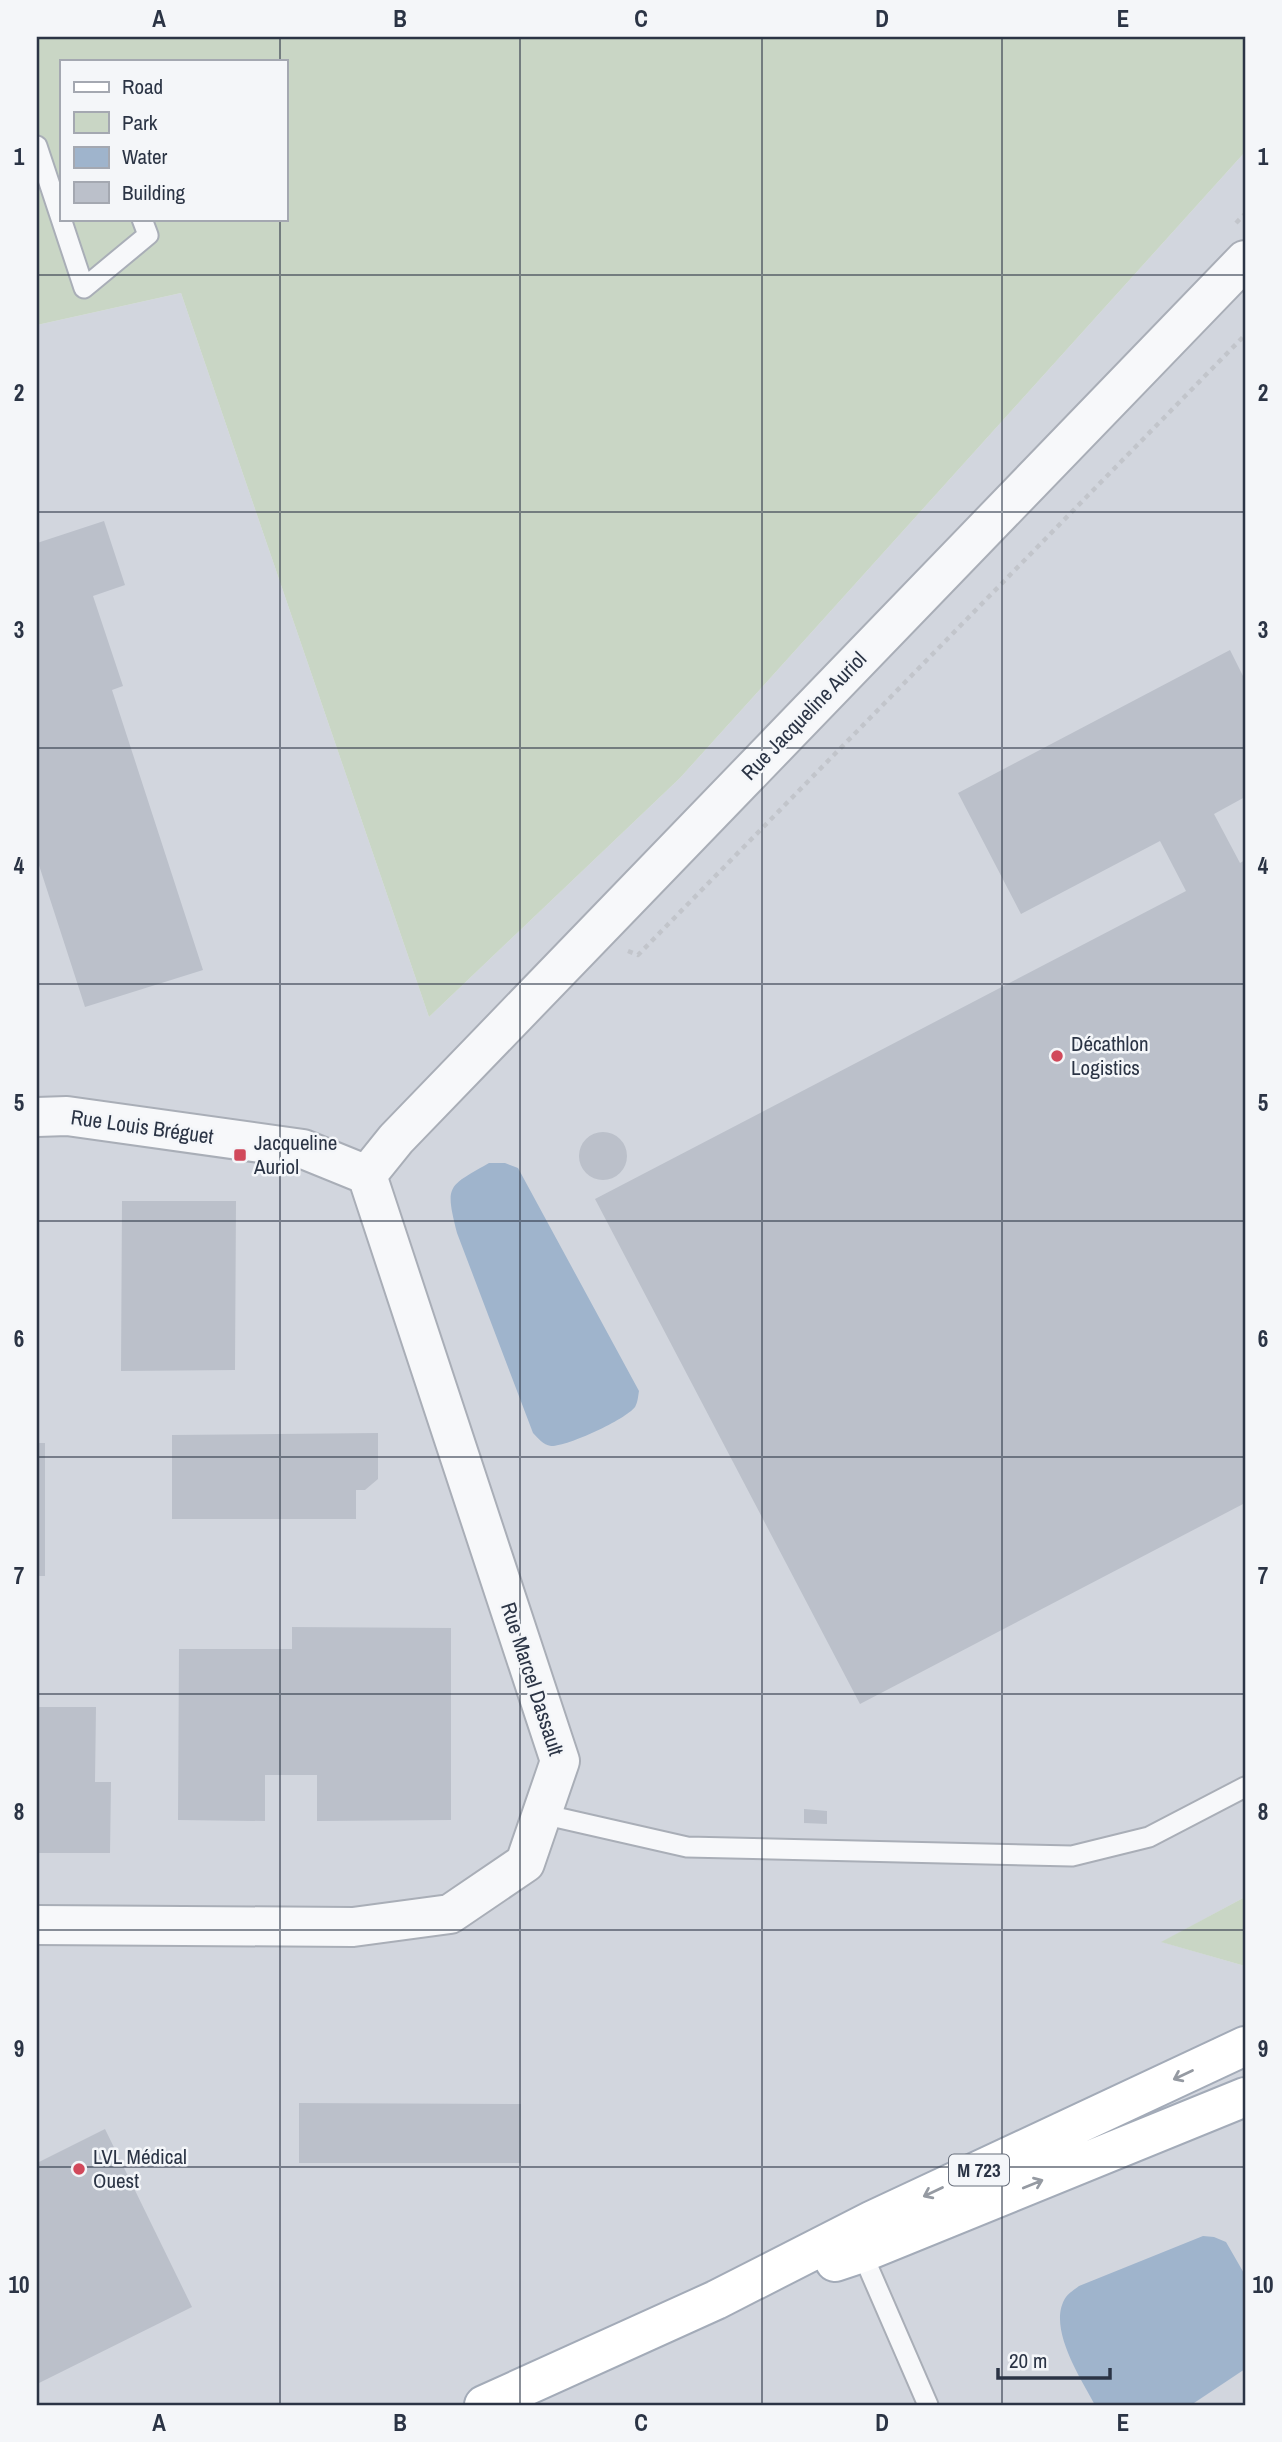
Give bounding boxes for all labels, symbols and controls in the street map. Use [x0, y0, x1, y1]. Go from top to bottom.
text: A [152, 3, 166, 34]
text: B [393, 3, 407, 34]
text: C [634, 3, 648, 34]
text: D [875, 3, 889, 34]
text: E [1117, 3, 1129, 34]
legend [60, 60, 287, 220]
text: Road [122, 72, 163, 101]
text: Park [122, 108, 158, 137]
text: 1 [14, 141, 25, 172]
text: 1 [1258, 141, 1269, 172]
text: Water [122, 142, 168, 171]
text: Building [122, 178, 186, 207]
text: 2 [14, 377, 24, 408]
text: 2 [1258, 377, 1268, 408]
text: 3 [14, 614, 24, 645]
text: 3 [1258, 614, 1268, 645]
street label: Rue Jacqueline Auriol [735, 645, 873, 786]
text: 4 [14, 850, 25, 881]
text: 4 [1258, 850, 1269, 881]
place label: Décathlon Logistics [1071, 1029, 1149, 1082]
marker: Décathlon Logistics [1049, 1048, 1065, 1064]
text: 5 [14, 1087, 24, 1118]
text: 5 [1258, 1087, 1268, 1118]
street label: Rue Louis Bréguet [69, 1102, 215, 1151]
place label: Jacqueline Auriol [253, 1128, 337, 1181]
marker: Jacqueline Auriol [232, 1147, 248, 1163]
text: 6 [14, 1323, 24, 1354]
text: 6 [1258, 1323, 1268, 1354]
text: 7 [14, 1560, 24, 1591]
text: 7 [1258, 1560, 1268, 1591]
street label: Rue Marcel Dassault [494, 1598, 571, 1760]
text: 8 [14, 1796, 24, 1827]
text: 8 [1258, 1796, 1268, 1827]
text: 9 [14, 2033, 24, 2064]
text: 9 [1258, 2033, 1268, 2064]
one-way arrow [1173, 2069, 1195, 2082]
place label: LVL Médical Ouest [93, 2142, 187, 2195]
road number: M 723 [949, 2154, 1009, 2186]
marker: LVL Médical Ouest [71, 2161, 87, 2177]
one-way arrow [1022, 2176, 1044, 2189]
one-way arrow [923, 2186, 944, 2199]
text: 10 [9, 2269, 29, 2300]
text: 10 [1253, 2269, 1273, 2300]
scale bar [998, 2337, 1110, 2381]
text: 20 m [1009, 2346, 1047, 2375]
text: A [152, 2407, 166, 2438]
text: B [393, 2407, 407, 2438]
text: C [634, 2407, 648, 2438]
text: D [875, 2407, 889, 2438]
text: E [1117, 2407, 1129, 2438]

